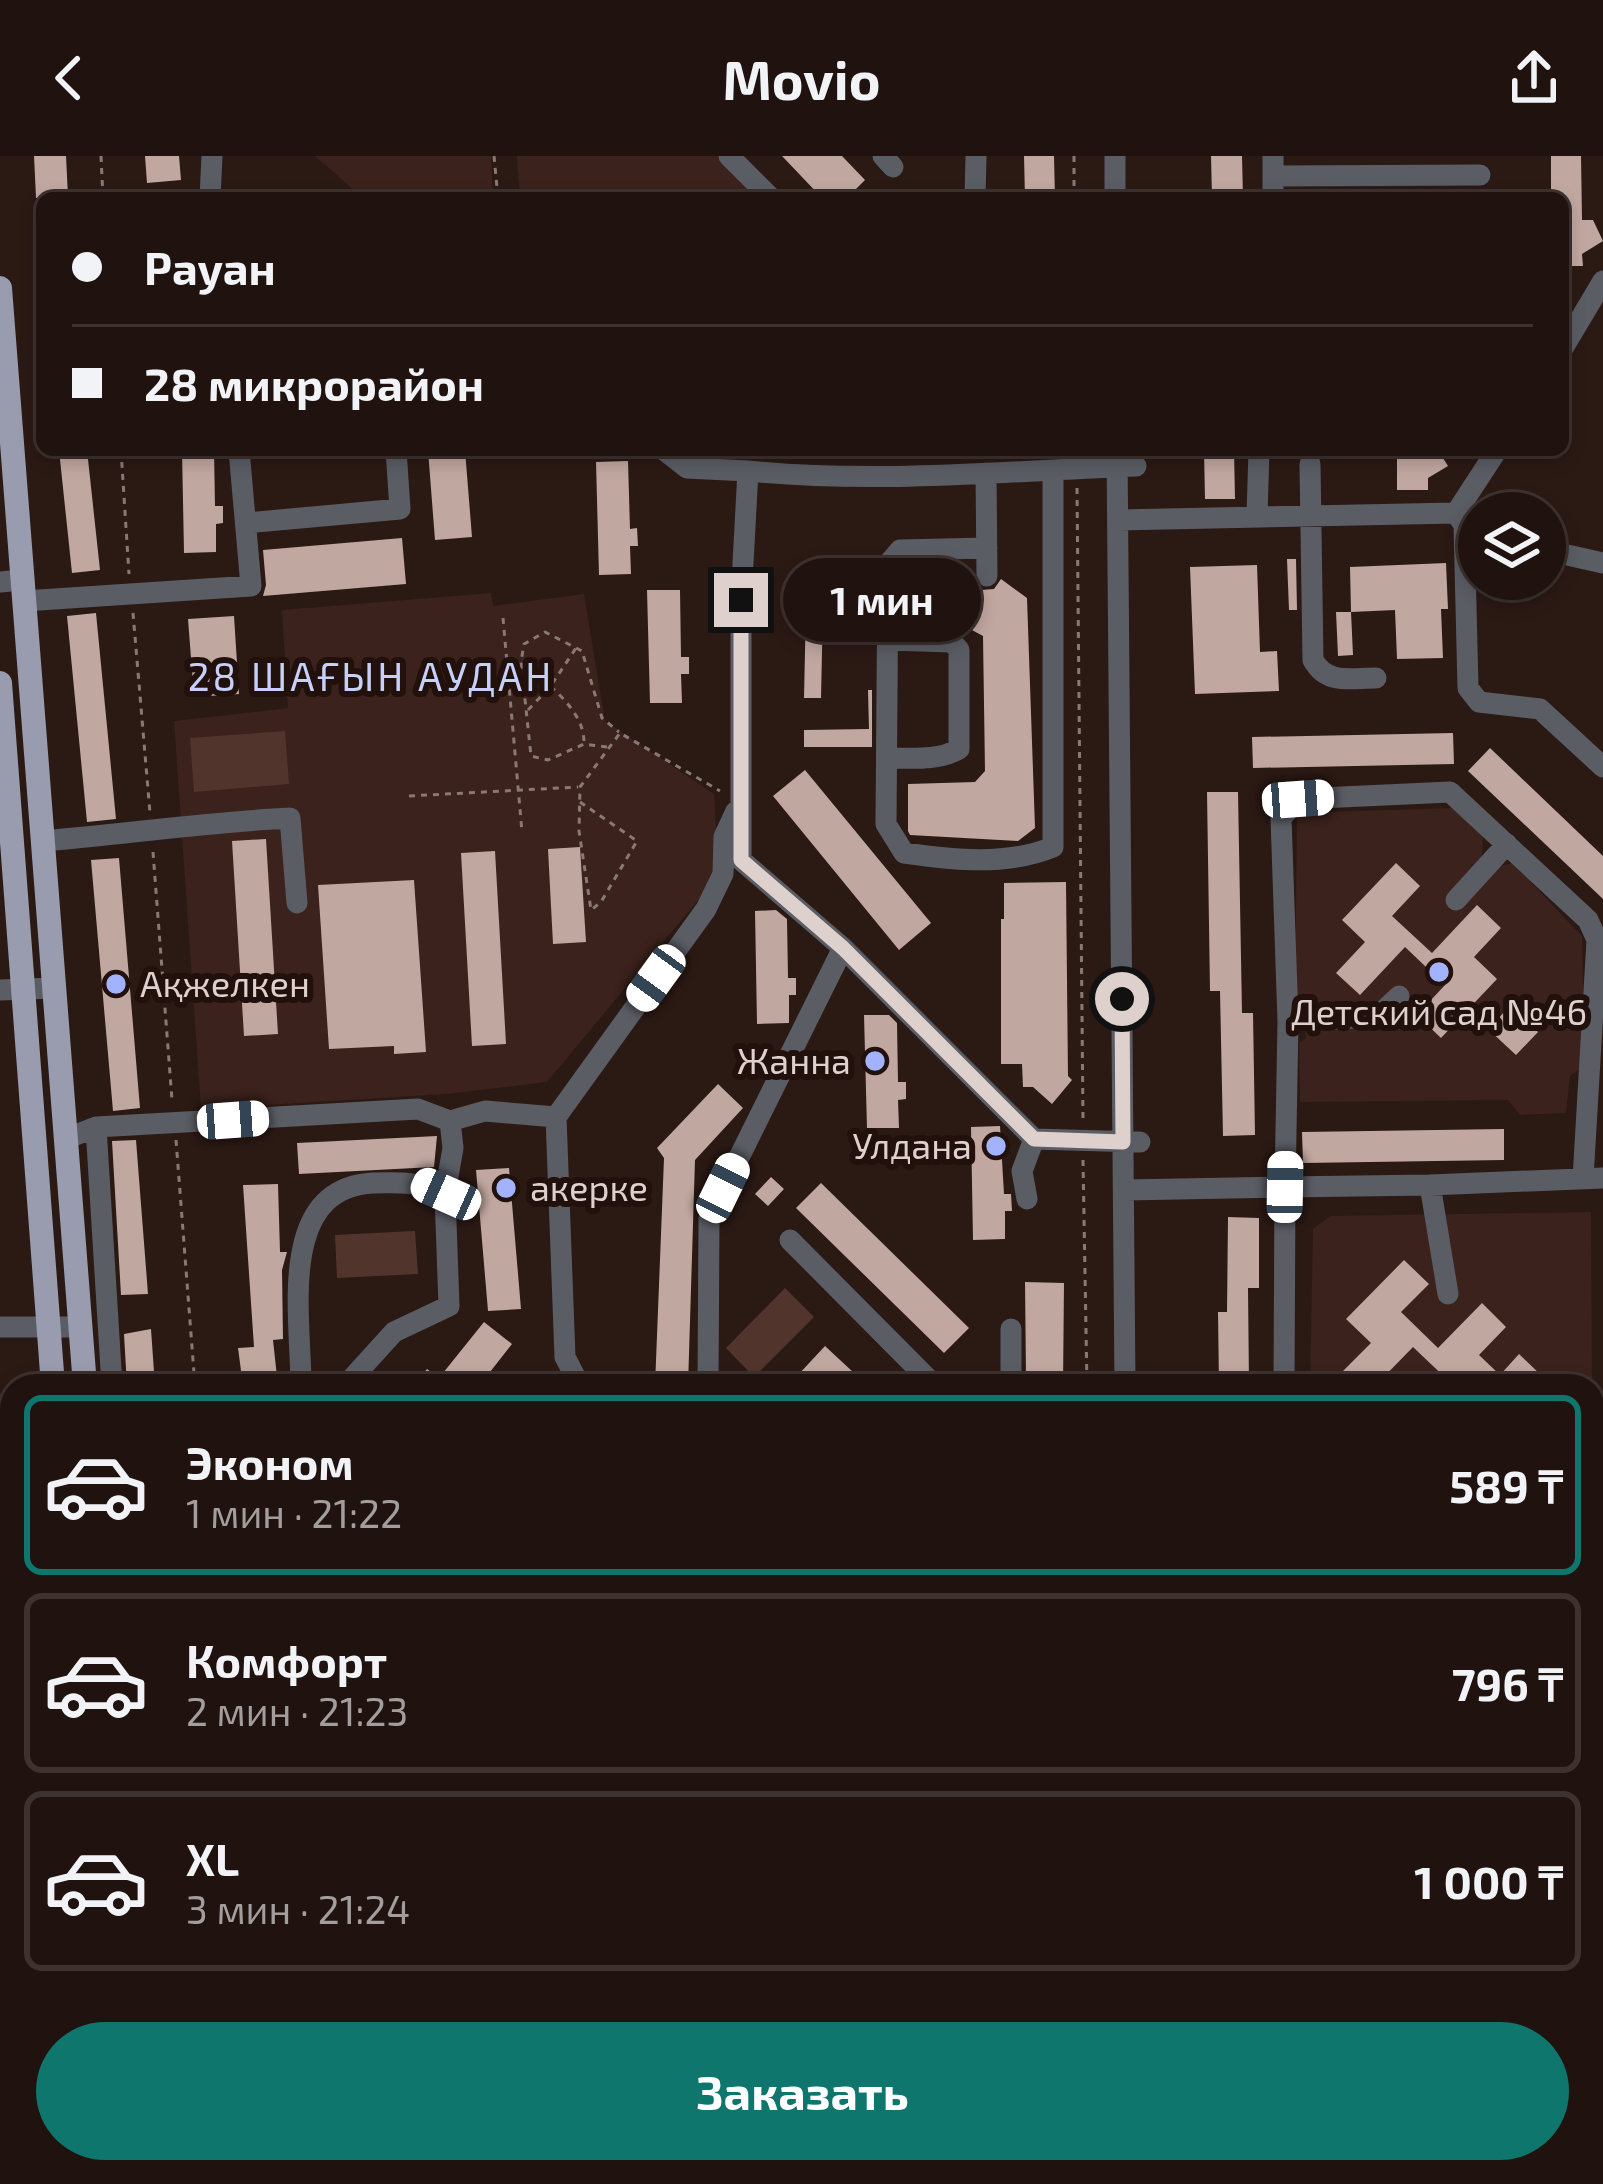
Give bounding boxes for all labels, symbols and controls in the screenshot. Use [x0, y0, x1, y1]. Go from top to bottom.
icon: back [36, 45, 102, 111]
icon: share [1501, 45, 1567, 111]
text: Movio [722, 46, 881, 111]
text: Рауан [144, 240, 276, 294]
text: 28 микрорайон [144, 356, 484, 410]
map controls [1458, 492, 1566, 600]
button: layers [1458, 492, 1566, 600]
callout: 1 мин [783, 558, 981, 642]
route end [714, 573, 768, 627]
text: 1 мин [830, 576, 934, 623]
district label: 28 ШАҒЫН АУДАН [188, 652, 554, 699]
car [1261, 779, 1335, 819]
car [620, 938, 692, 1018]
marker: Детский сад №46 [1426, 959, 1452, 985]
place label: Ақжелкен [140, 961, 310, 1004]
marker: Ақжелкен [103, 971, 129, 997]
route start [1095, 972, 1149, 1026]
place label: Детский сад №46 [1291, 989, 1587, 1032]
place label: Жанна [737, 1038, 851, 1081]
marker: Жанна [862, 1048, 888, 1074]
car [196, 1100, 270, 1140]
place label: Улдана [852, 1123, 972, 1166]
marker: Улдана [983, 1133, 1009, 1159]
car [691, 1148, 755, 1228]
car [1266, 1151, 1304, 1223]
car [406, 1163, 486, 1225]
place label: акерке [530, 1165, 648, 1208]
marker: акерке [493, 1175, 519, 1201]
icon: car [42, 1431, 150, 1539]
text: Эконом [186, 1435, 354, 1489]
text: 589 ₸ [1449, 1458, 1563, 1512]
text: 1 мин · 21:22 [186, 1489, 402, 1536]
icon: car [42, 1629, 150, 1737]
text: Комфорт [186, 1633, 387, 1687]
text: 796 ₸ [1452, 1656, 1563, 1710]
text: 2 мин · 21:23 [186, 1687, 408, 1734]
icon: car [42, 1827, 150, 1935]
text: XL [186, 1831, 239, 1885]
text: 1 000 ₸ [1414, 1854, 1563, 1908]
text: 3 мин · 21:24 [186, 1885, 410, 1932]
button: Заказать [36, 2022, 1569, 2160]

